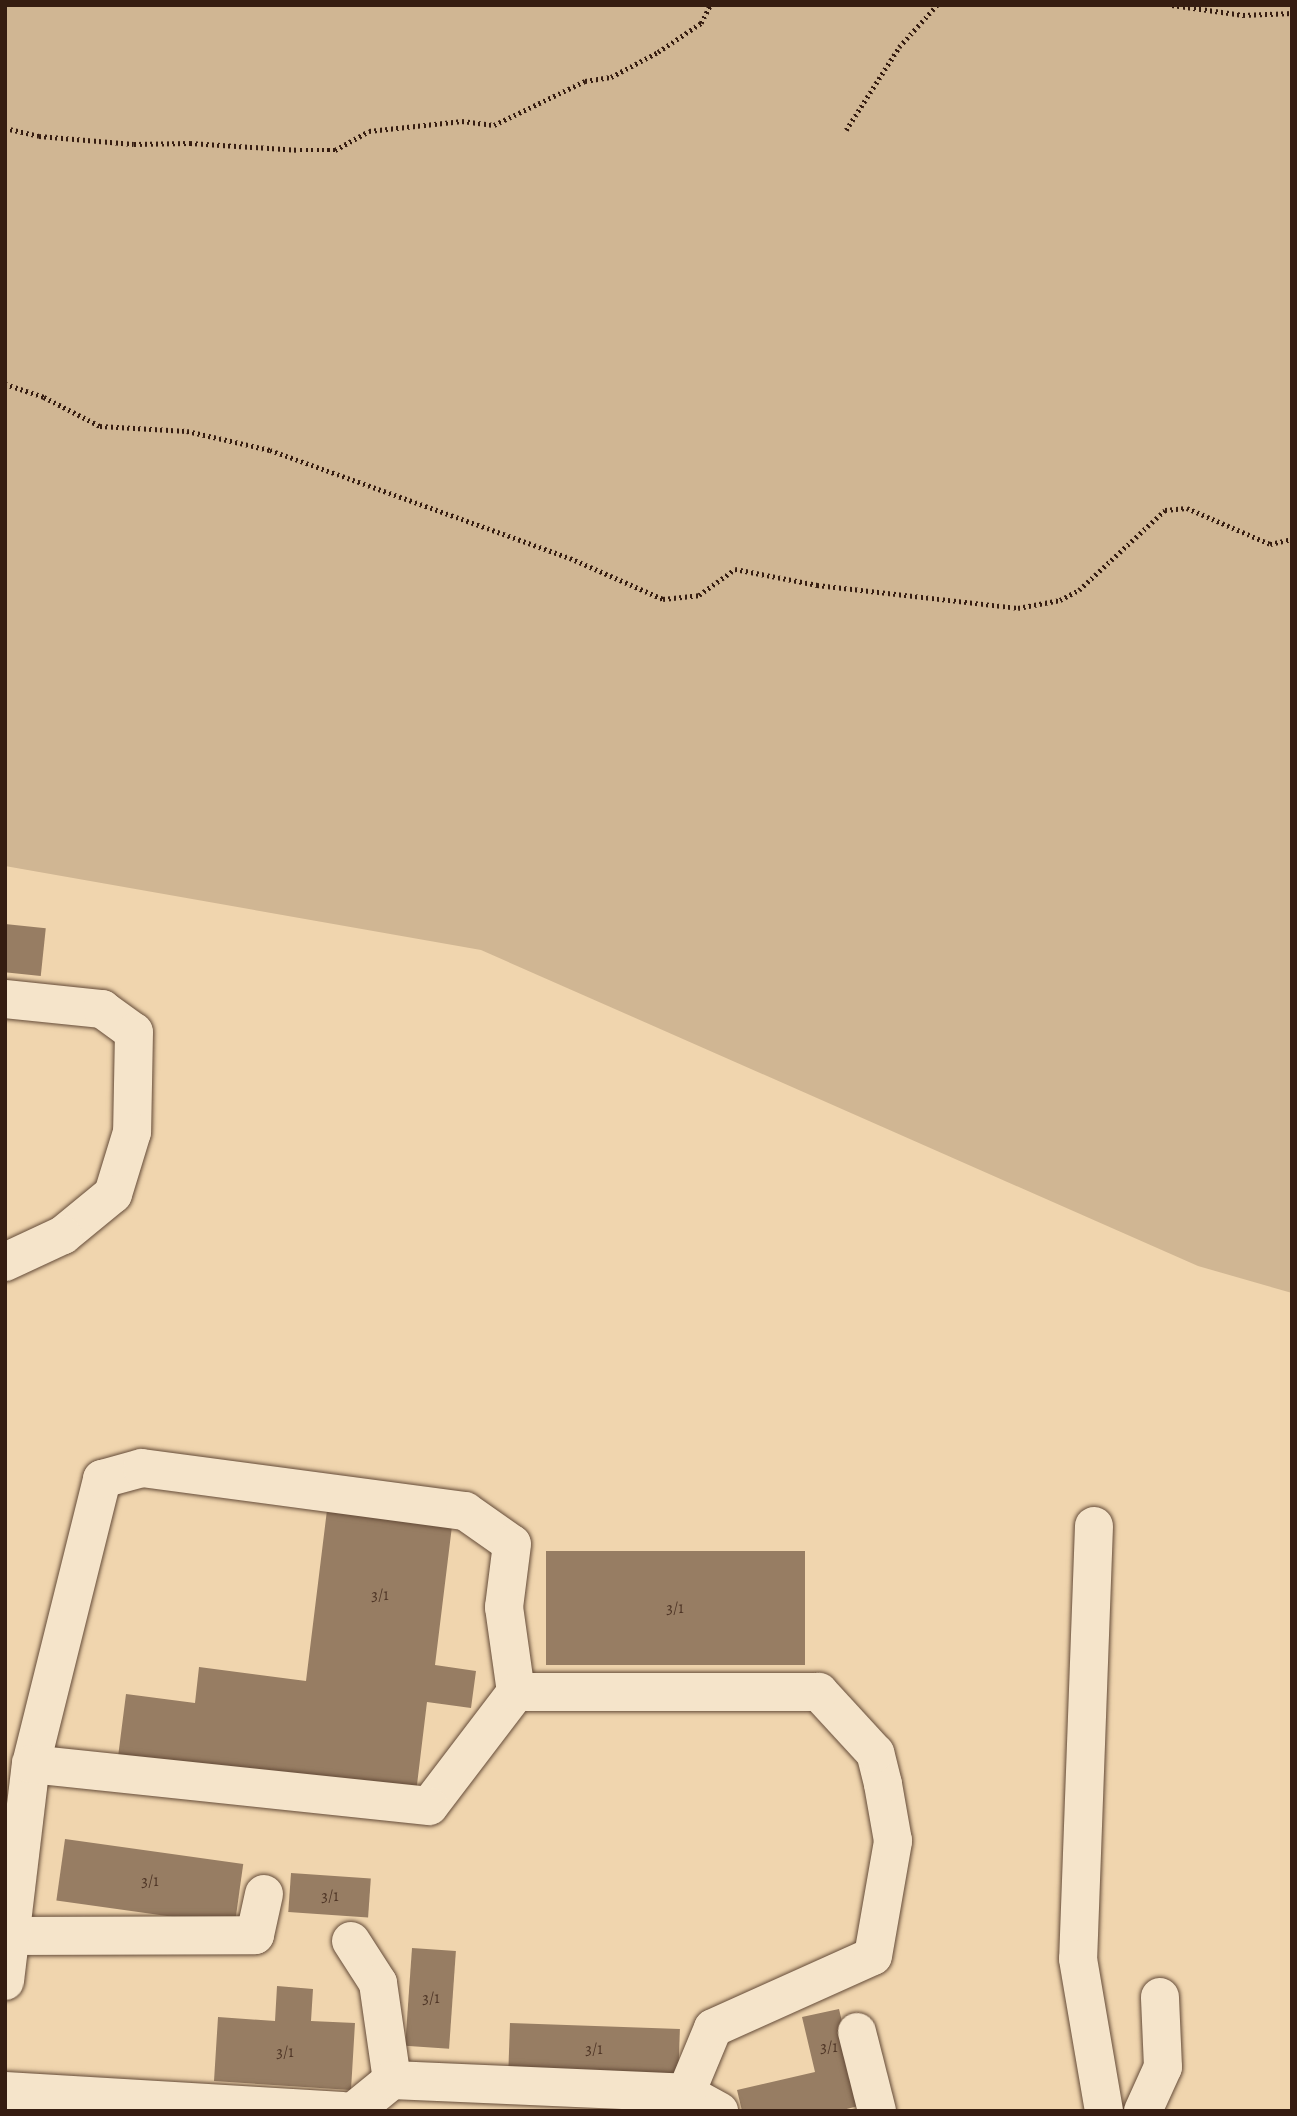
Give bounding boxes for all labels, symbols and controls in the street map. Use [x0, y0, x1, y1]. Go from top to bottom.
house number: 3/1 [371, 1585, 389, 1605]
house number: 3/1 [666, 1598, 684, 1618]
house number: 3/1 [141, 1871, 159, 1891]
house number: 3/1 [321, 1886, 339, 1906]
house number: 3/1 [422, 1988, 440, 2008]
house number: 3/1 [820, 2037, 838, 2057]
house number: 3/1 [585, 2039, 603, 2059]
house number: 3/1 [276, 2042, 294, 2062]

